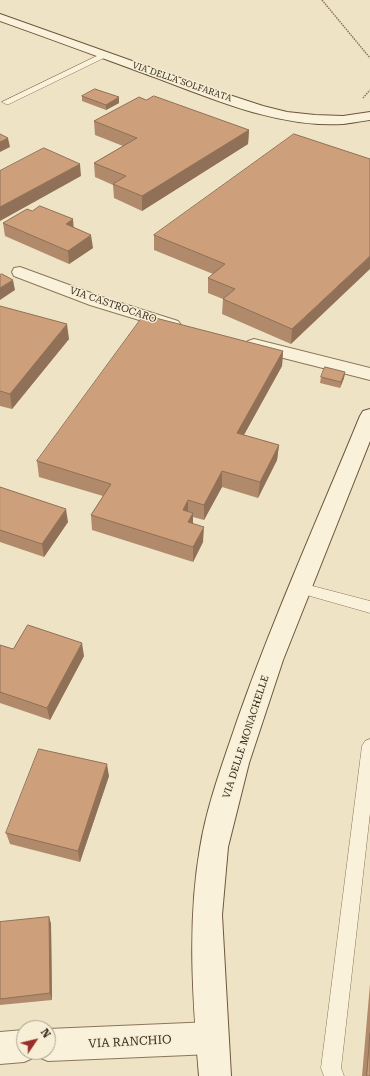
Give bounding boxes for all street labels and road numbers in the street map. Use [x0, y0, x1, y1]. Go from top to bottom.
street label: VIA DELLA SOLFARATA [131, 60, 233, 104]
street label: VIA CASTROCARO [68, 284, 158, 326]
street label: VIA DELLE MONACHELLE [220, 674, 272, 800]
street label: VIA RANCHIO [88, 1033, 172, 1051]

